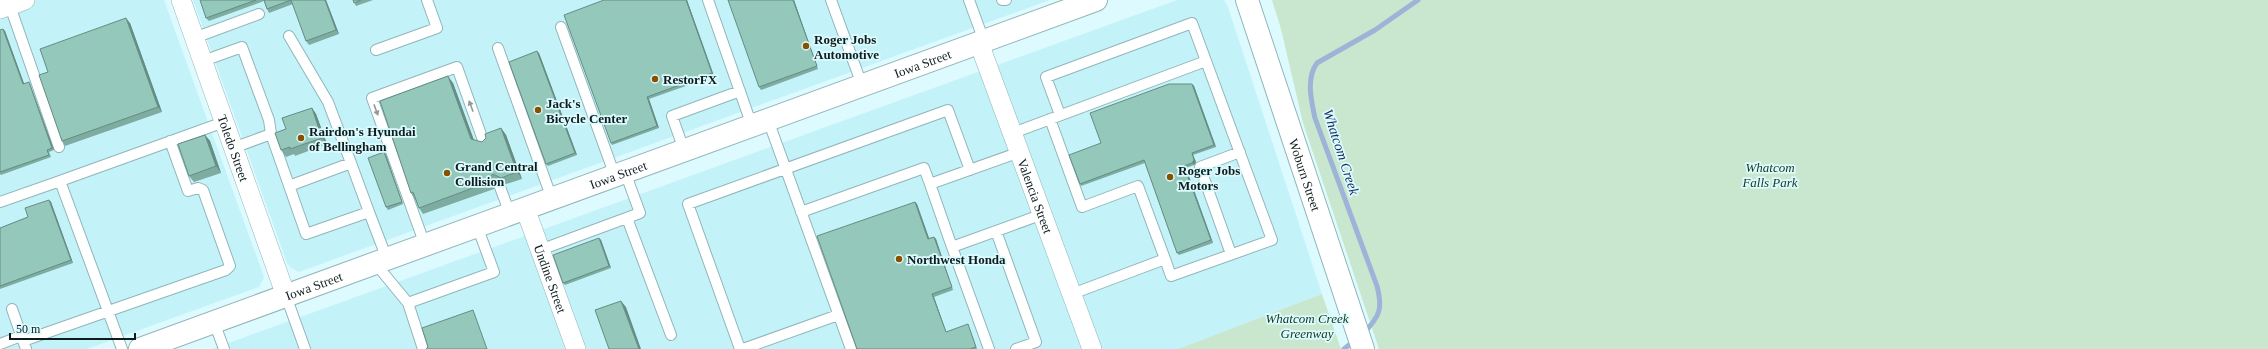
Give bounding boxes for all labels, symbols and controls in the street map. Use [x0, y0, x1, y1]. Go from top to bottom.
place label: Roger Jobs Automotive [814, 32, 879, 62]
marker: Roger Jobs Automotive [801, 41, 811, 51]
street label: Iowa Street [892, 46, 953, 81]
place label: RestorFX [663, 72, 718, 87]
marker: RestorFX [650, 74, 660, 84]
place label: Jack's Bicycle Center [546, 96, 627, 126]
one-way arrow [467, 100, 473, 112]
one-way arrow [373, 104, 379, 116]
marker: Jack's Bicycle Center [533, 105, 543, 115]
water label: Whatcom Creek [1320, 107, 1362, 198]
street label: Toledo Street [215, 113, 252, 184]
place label: Rairdon's Hyundai of Bellingham [309, 124, 416, 154]
marker: Rairdon's Hyundai of Bellingham [296, 133, 306, 143]
street label: Woburn Street [1286, 137, 1324, 213]
street label: Iowa Street [588, 157, 649, 192]
street label: Valencia Street [1015, 157, 1056, 236]
place label: Grand Central Collision [455, 159, 538, 189]
park label: Whatcom Falls Park [1741, 160, 1798, 190]
place label: Roger Jobs Motors [1178, 163, 1240, 193]
marker: Grand Central Collision [442, 168, 452, 178]
marker: Roger Jobs Motors [1165, 172, 1175, 182]
street label: Undine Street [531, 242, 570, 315]
place label: Northwest Honda [907, 252, 1006, 267]
marker: Northwest Honda [894, 254, 904, 264]
street label: Iowa Street [283, 268, 345, 303]
park label: Whatcom Creek Greenway [1266, 311, 1349, 341]
scale bar [10, 315, 135, 341]
text: 50 m [16, 322, 41, 336]

